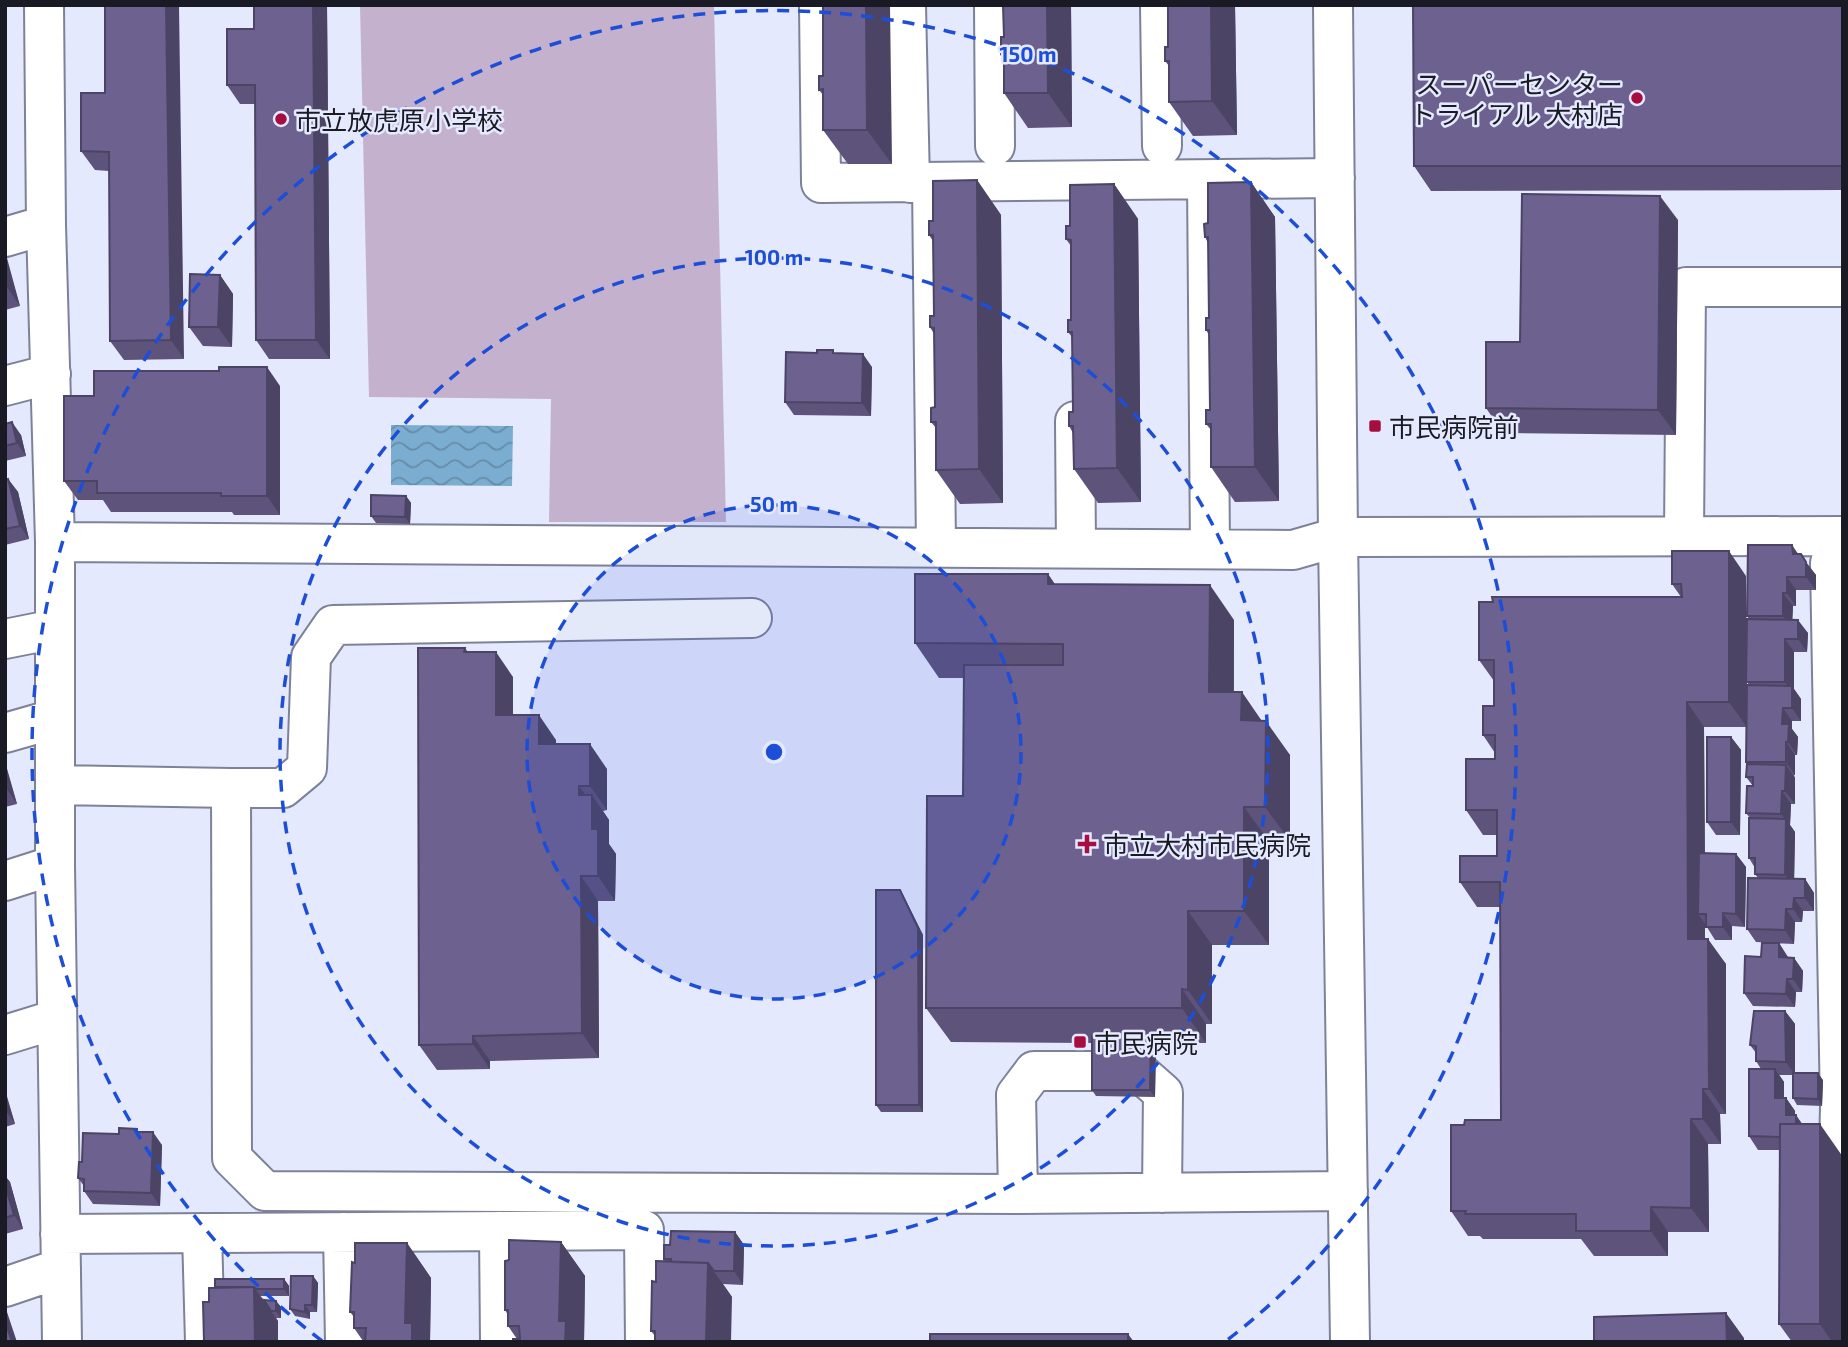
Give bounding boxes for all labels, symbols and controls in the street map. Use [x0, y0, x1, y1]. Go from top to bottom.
text: 150 m [1000, 41, 1056, 66]
place label: スーパーセンター トライアル 大村店 [1409, 68, 1623, 129]
marker: スーパーセンター トライアル 大村店 [1629, 90, 1645, 106]
place label: 市立放虎原小学校 [295, 104, 503, 135]
marker: 市立放虎原小学校 [273, 111, 289, 127]
text: 100 m [745, 244, 803, 269]
place label: 市民病院前 [1389, 411, 1519, 442]
marker: 市民病院前 [1367, 418, 1383, 434]
text: 50 m [750, 491, 798, 516]
centre of rings [762, 740, 786, 764]
place label: 市立大村市民病院 [1103, 829, 1311, 860]
marker: 市立大村市民病院 [1077, 834, 1097, 854]
place label: 市民病院 [1094, 1027, 1198, 1058]
marker: 市民病院 [1072, 1034, 1088, 1050]

